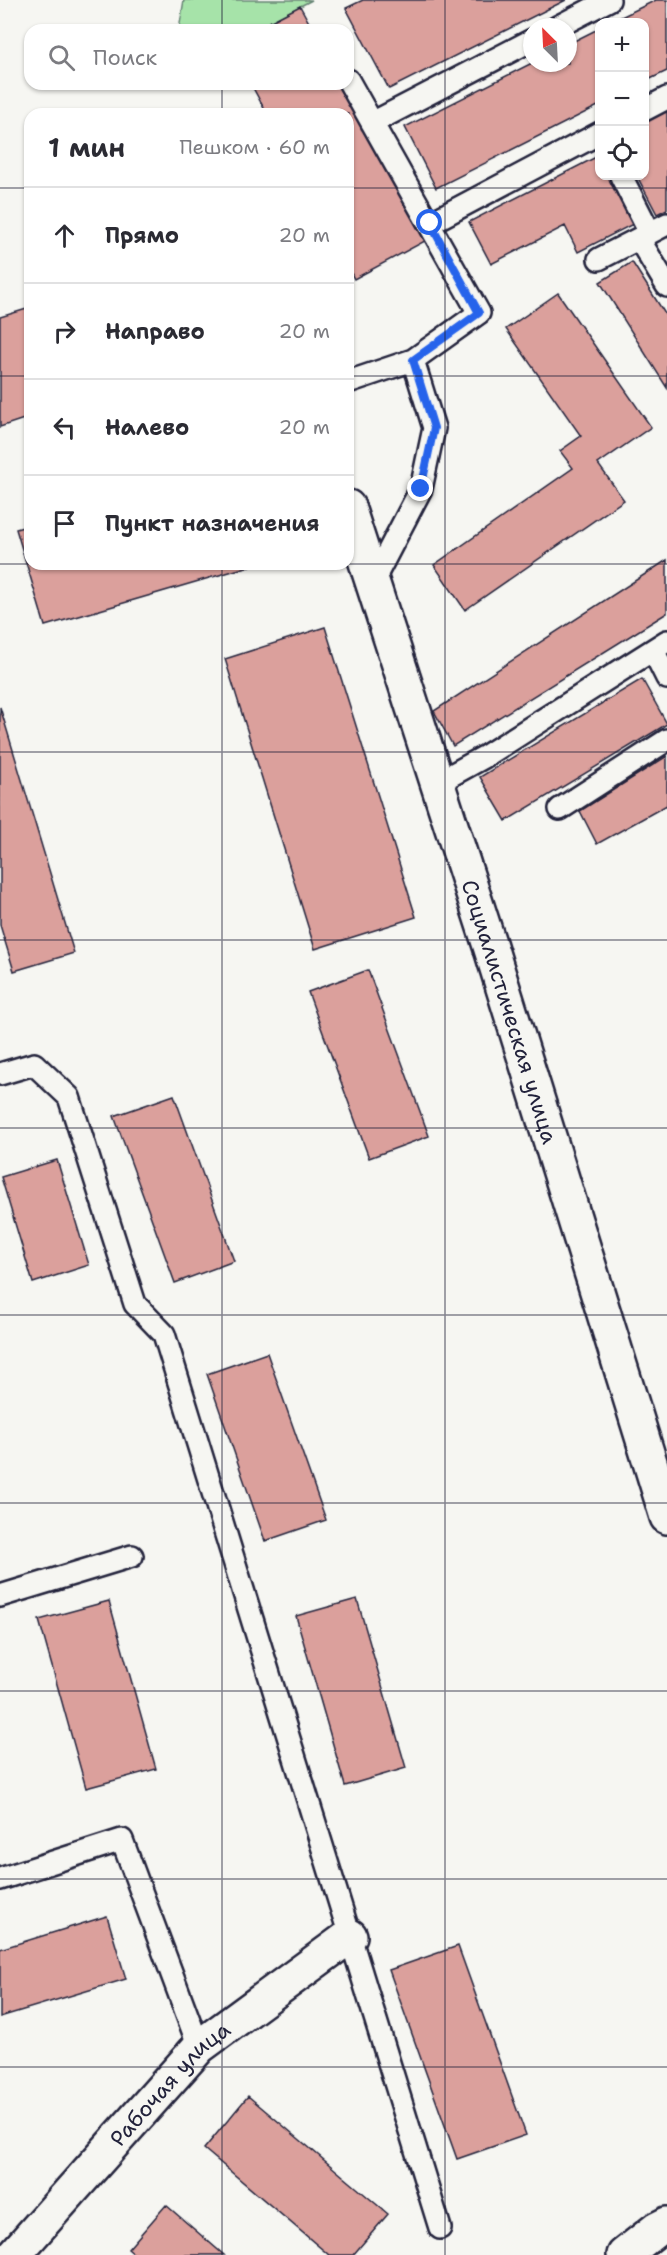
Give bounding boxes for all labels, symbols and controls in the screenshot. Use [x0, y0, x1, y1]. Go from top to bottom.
north arrow [523, 18, 577, 72]
map controls [595, 18, 649, 180]
button: + [595, 18, 649, 72]
search box [24, 24, 354, 90]
icon: search [45, 41, 78, 74]
text: Поиск [93, 43, 157, 72]
button: − [595, 72, 649, 126]
button: locate [595, 126, 649, 180]
text: 1 мин [48, 130, 125, 165]
text: Пешком · 60 m [179, 134, 330, 160]
route start [416, 209, 442, 235]
icon: ahead [48, 219, 81, 252]
text: Прямо [105, 221, 179, 250]
text: 20 m [279, 222, 330, 248]
icon: right [48, 315, 81, 348]
text: Направо [105, 317, 205, 346]
text: 20 m [279, 318, 330, 344]
icon: left [48, 411, 81, 444]
text: Налево [105, 413, 189, 442]
text: 20 m [279, 414, 330, 440]
route end [407, 475, 433, 501]
icon: arrive [48, 507, 81, 540]
text: Пункт назначения [105, 509, 319, 538]
street label: Социалистическая улица [455, 876, 565, 1148]
street label: Рабочая улица [104, 2015, 237, 2153]

